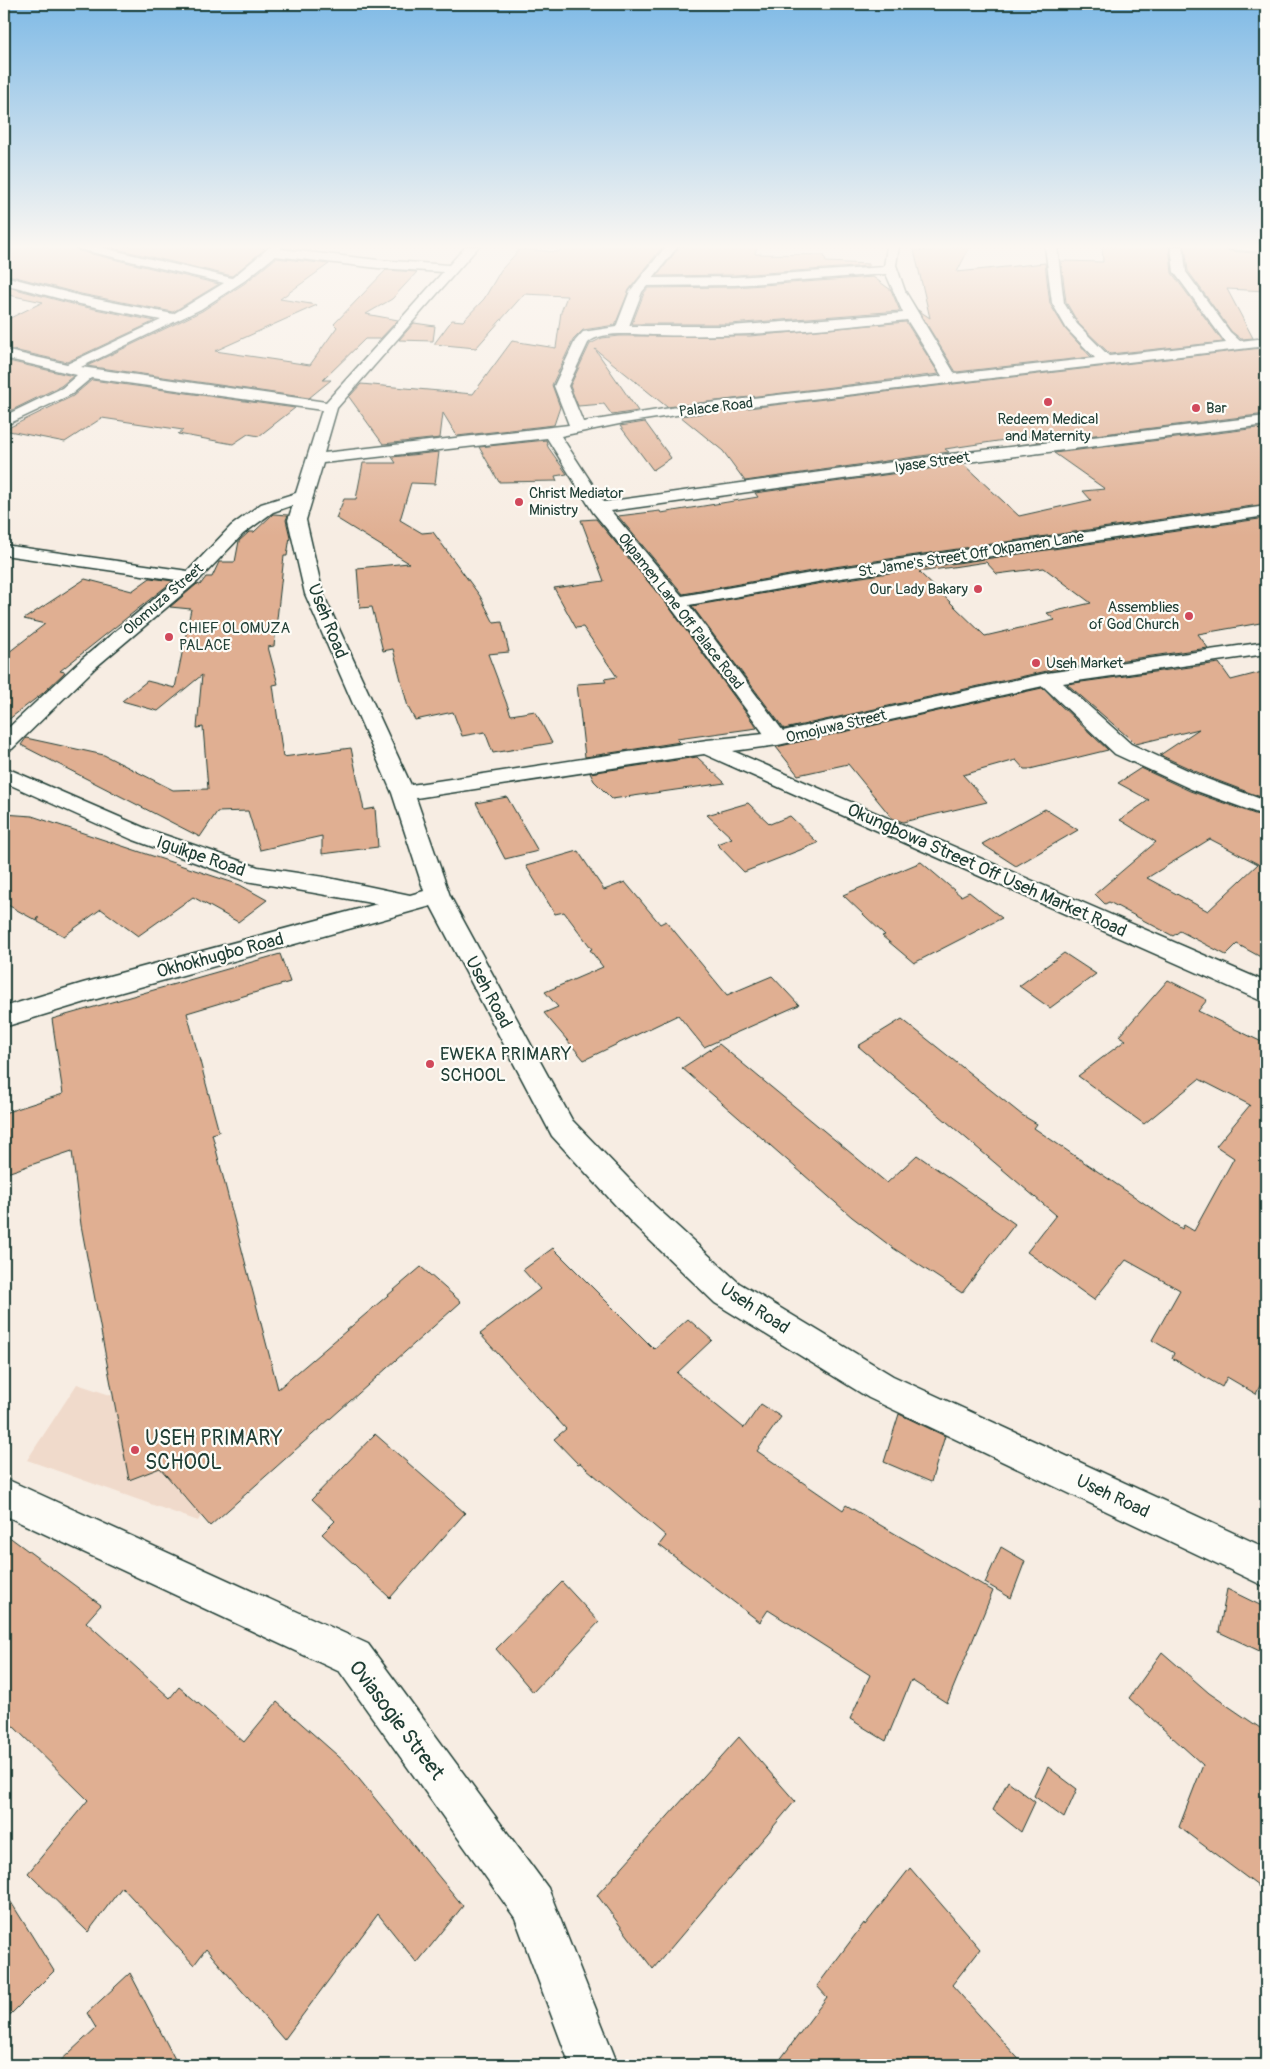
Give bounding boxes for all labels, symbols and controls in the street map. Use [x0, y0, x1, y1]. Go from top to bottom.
street label: Palace Road [678, 394, 754, 421]
marker: Redeem Medical and Maternity [1042, 396, 1054, 408]
place label: Bar [1206, 399, 1227, 418]
marker: Bar [1190, 402, 1202, 414]
place label: Redeem Medical and Maternity [997, 410, 1099, 446]
street label: Iyase Street [893, 448, 972, 477]
place label: Christ Mediator Ministry [529, 484, 624, 520]
marker: Christ Mediator Ministry [513, 496, 525, 508]
street label: St. Jame's Street Off Okpamen Lane [857, 527, 1086, 582]
street label: Okpamen Lane Off Palace Road [614, 529, 748, 693]
street label: Olomuza Street [119, 559, 208, 639]
place label: Our Lady Bakary [869, 580, 969, 599]
street label: Useh Road [302, 581, 353, 662]
marker: Our Lady Bakary [972, 583, 984, 595]
place label: Assemblies of God Church [1089, 598, 1179, 634]
marker: Assemblies of God Church [1183, 610, 1195, 622]
place label: CHIEF OLOMUZA PALACE [179, 619, 291, 655]
marker: CHIEF OLOMUZA PALACE [163, 631, 175, 643]
place label: Useh Market [1046, 654, 1124, 673]
marker: Useh Market [1030, 657, 1042, 669]
street label: Omojuwa Street [784, 705, 889, 747]
street label: Okungbowa Street Off Useh Market Road [843, 798, 1130, 943]
street label: Iguikpe Road [153, 831, 248, 882]
street label: Okhokhugbo Road [154, 927, 286, 984]
street label: Useh Road [460, 952, 517, 1032]
place label: EWEKA PRIMARY SCHOOL [440, 1043, 572, 1087]
marker: EWEKA PRIMARY SCHOOL [424, 1058, 436, 1070]
street label: Useh Road [716, 1277, 794, 1339]
place label: USEH PRIMARY SCHOOL [145, 1425, 283, 1476]
marker: USEH PRIMARY SCHOOL [129, 1444, 141, 1456]
street label: Useh Road [1072, 1469, 1153, 1523]
street label: Oviasogie Street [343, 1655, 451, 1786]

